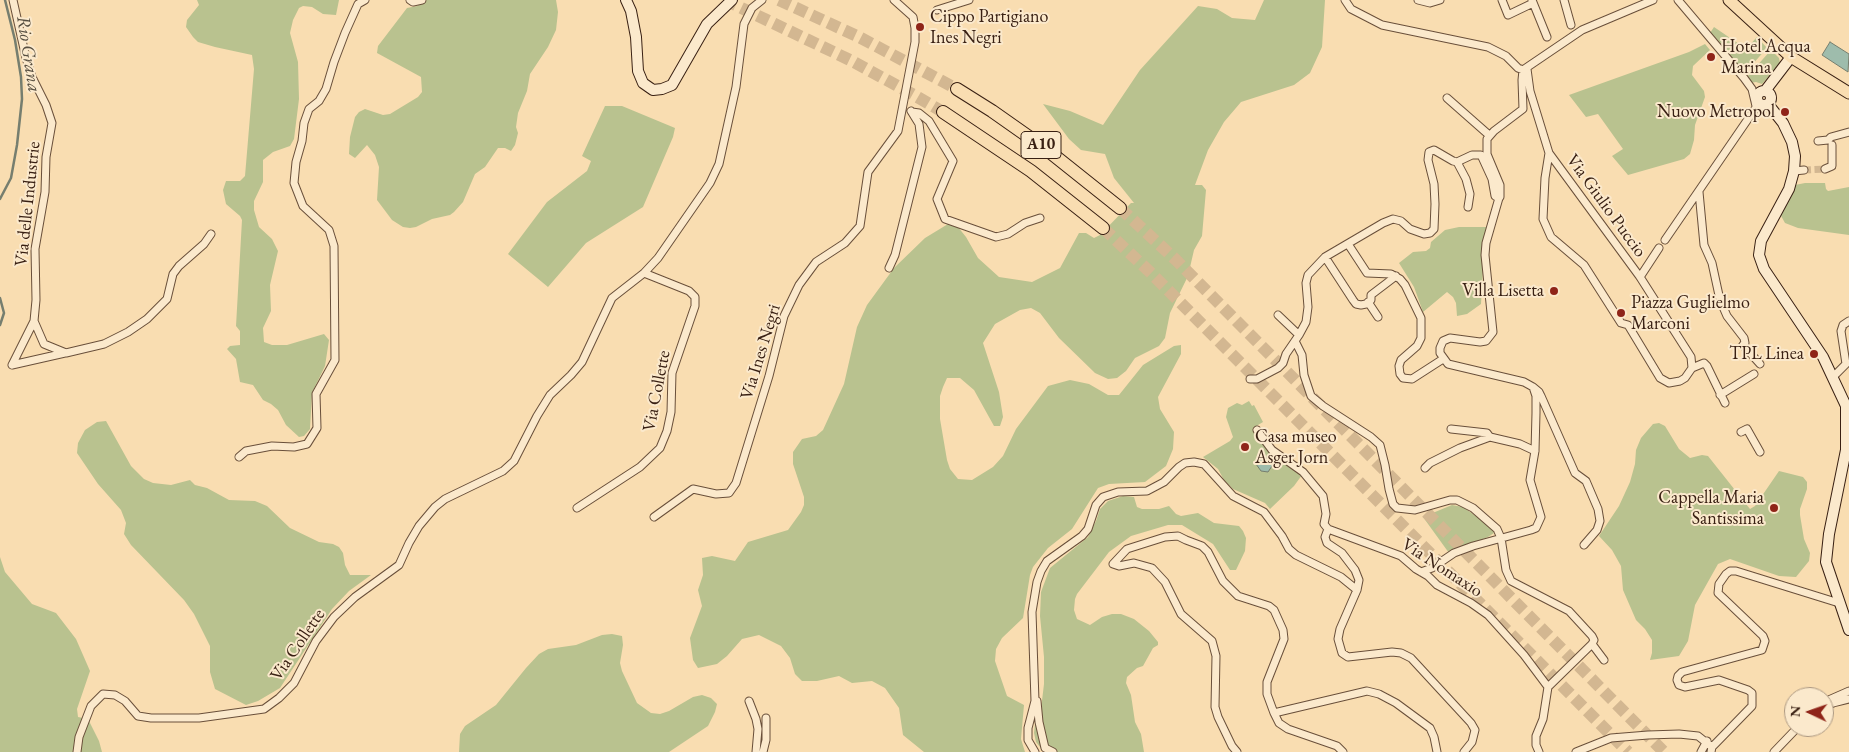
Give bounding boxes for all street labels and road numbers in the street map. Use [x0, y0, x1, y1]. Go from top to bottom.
road number: A10 [1021, 132, 1061, 158]
street label: Via delle Industrie [11, 140, 45, 268]
street label: Via Giulio Puccio [1561, 150, 1651, 262]
street label: Via Ines Negri [736, 302, 786, 402]
street label: Via Collette [639, 349, 675, 433]
street label: Via Nomaxio [1397, 534, 1487, 602]
street label: Via Collette [266, 605, 330, 685]

